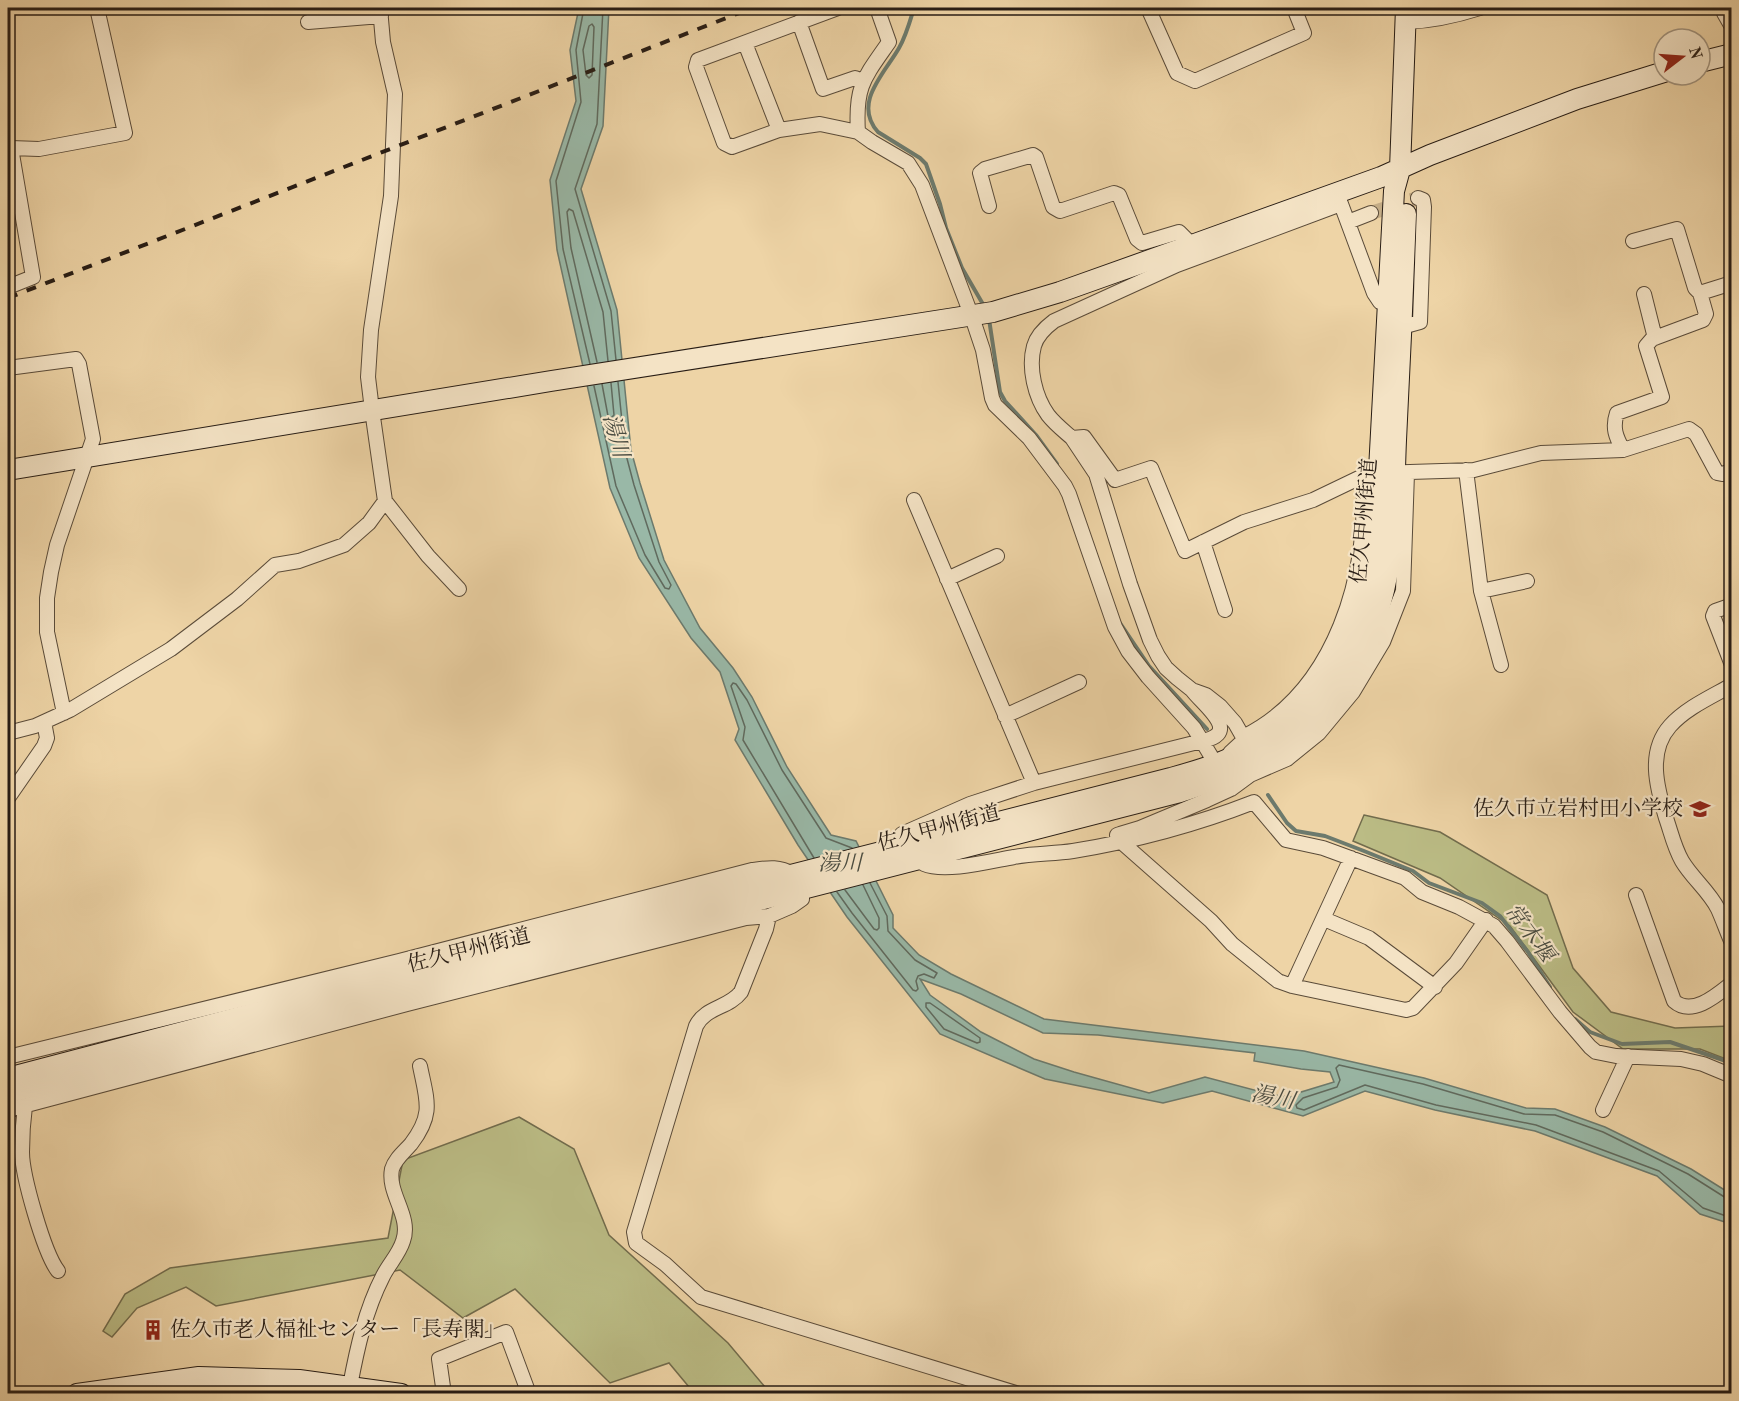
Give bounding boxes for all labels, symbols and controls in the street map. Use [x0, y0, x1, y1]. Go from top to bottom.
north arrow [1652, 27, 1712, 87]
text: N [1685, 45, 1704, 62]
water label: 湯川 [599, 411, 634, 462]
street label: 佐久甲州街道 [1347, 457, 1381, 585]
place label: 佐久市立岩村田小学校 [1473, 797, 1683, 820]
school or university icon: 佐久市立岩村田小学校 [1688, 797, 1712, 821]
street label: 佐久甲州街道 [875, 801, 1003, 855]
water label: 湯川 [818, 851, 864, 875]
water label: 常木堰 [1500, 899, 1562, 969]
street label: 佐久甲州街道 [405, 924, 533, 976]
water label: 湯川 [1249, 1081, 1299, 1113]
building icon: 佐久市老人福祉センター「長寿閣」 [141, 1318, 165, 1342]
place label: 佐久市老人福祉センター「長寿閣」 [170, 1318, 505, 1341]

